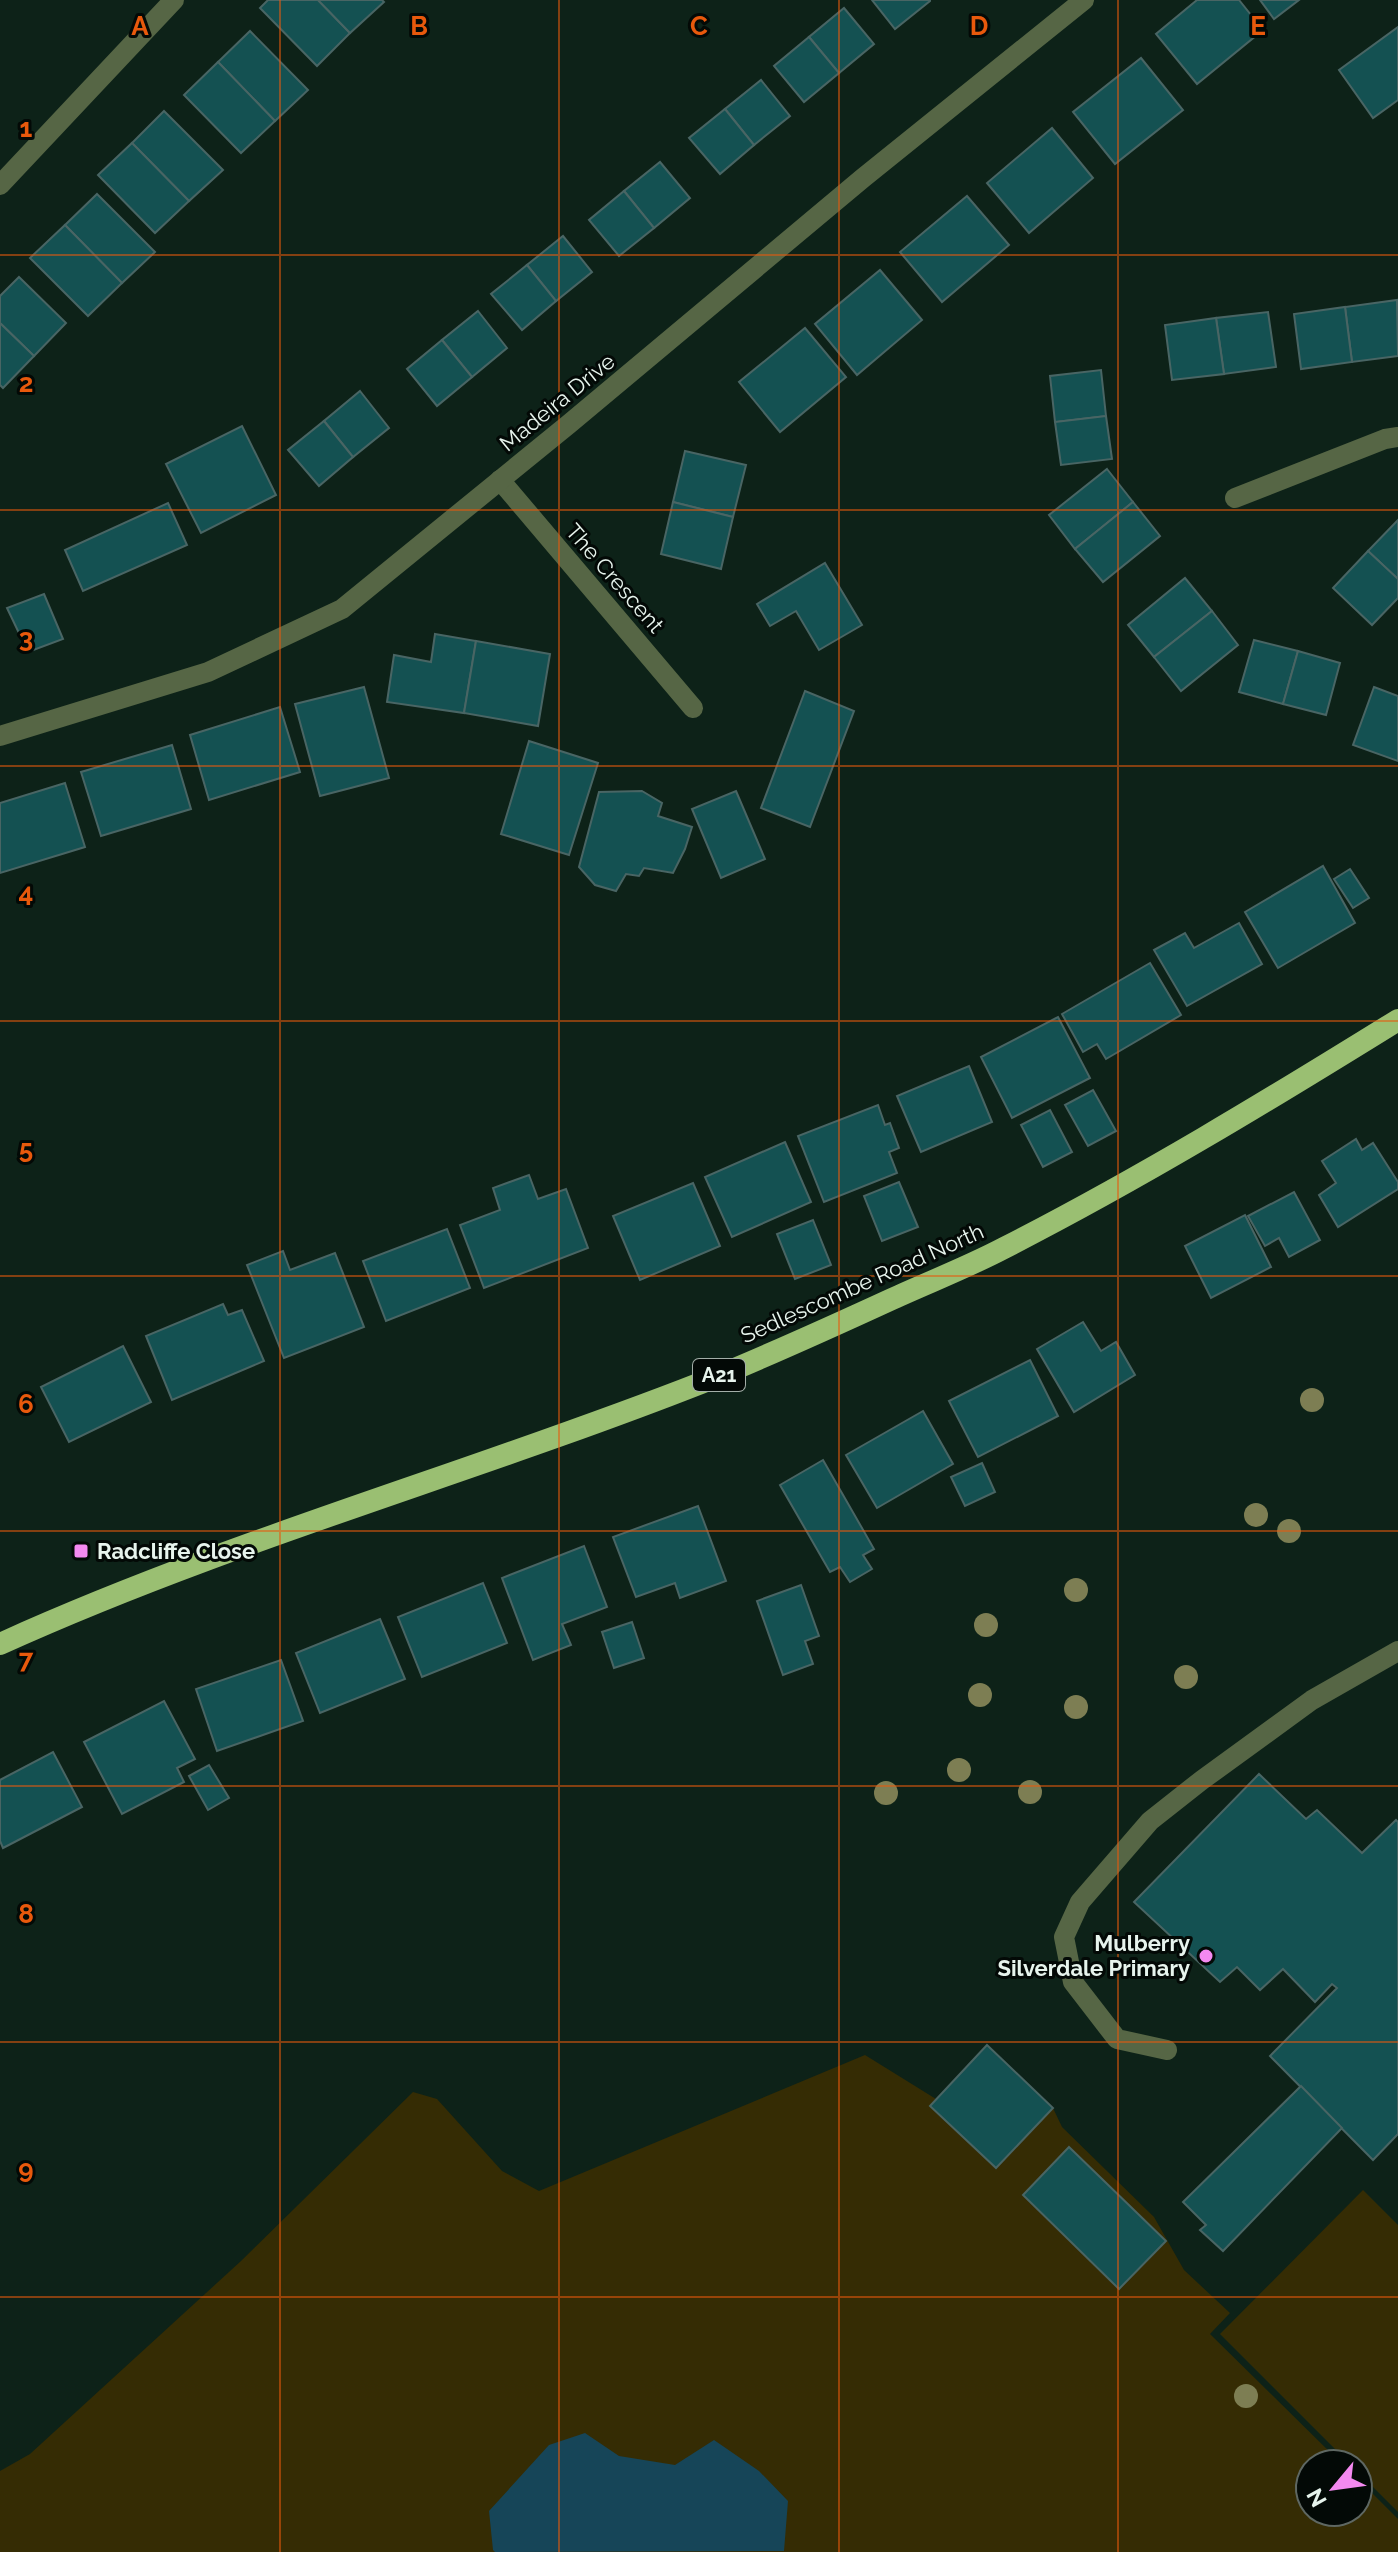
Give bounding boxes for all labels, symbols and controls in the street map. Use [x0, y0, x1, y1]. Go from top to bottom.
text: A [131, 11, 149, 41]
text: B [410, 11, 428, 41]
text: C [690, 11, 708, 41]
text: D [970, 11, 988, 41]
text: E [1250, 11, 1266, 41]
text: 1 [20, 113, 33, 143]
street label: Madeira Drive [494, 348, 620, 456]
text: 2 [19, 368, 33, 398]
street label: The Crescent [561, 518, 670, 638]
text: 3 [19, 623, 33, 653]
text: 4 [19, 878, 33, 908]
text: 5 [19, 1134, 33, 1164]
street label: Sedlescombe Road North [737, 1218, 987, 1348]
road number: A21 [693, 1359, 745, 1391]
text: 6 [18, 1389, 34, 1419]
place label: Radcliffe Close [97, 1538, 255, 1564]
marker: Radcliffe Close [72, 1542, 90, 1560]
text: 7 [19, 1644, 34, 1674]
text: 8 [18, 1899, 34, 1929]
place label: Mulberry Silverdale Primary [997, 1930, 1190, 1981]
marker: Mulberry Silverdale Primary [1197, 1947, 1215, 1965]
text: 9 [18, 2154, 34, 2184]
north arrow [1294, 2448, 1374, 2528]
text: N [1301, 2484, 1332, 2511]

